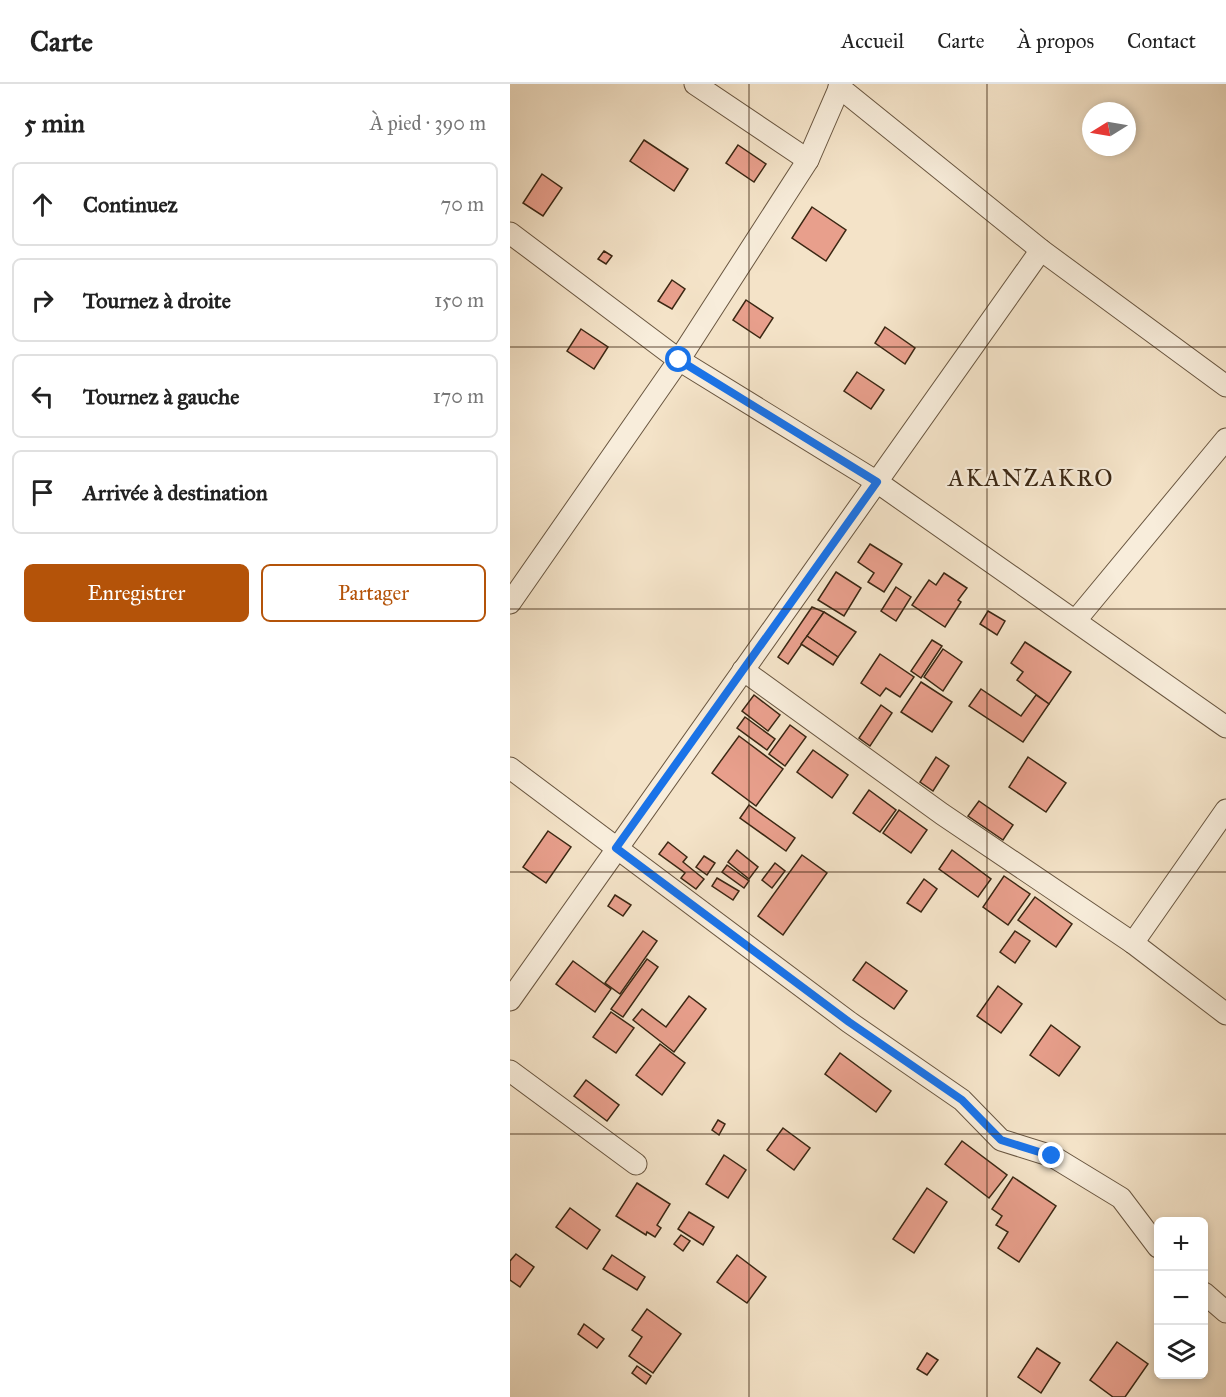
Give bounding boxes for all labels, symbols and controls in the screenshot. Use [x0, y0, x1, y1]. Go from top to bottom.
text: Carte [30, 24, 93, 59]
text: Accueil [841, 28, 904, 54]
text: Carte [937, 28, 985, 54]
text: À propos [1018, 28, 1094, 54]
text: Contact [1127, 28, 1196, 54]
north arrow [1082, 102, 1136, 156]
text: 5 min [24, 107, 85, 139]
text: À pied · 390 m [370, 111, 486, 135]
icon: ahead [26, 188, 59, 221]
text: Continuez [83, 191, 178, 218]
text: 70 m [441, 192, 484, 216]
icon: right [26, 284, 59, 317]
text: Tournez à droite [83, 287, 231, 314]
text: 150 m [434, 288, 484, 312]
route start [665, 346, 691, 372]
icon: left [26, 380, 59, 413]
text: Tournez à gauche [83, 383, 239, 410]
text: 170 m [433, 384, 484, 408]
district label: AKANZAKRO [947, 463, 1114, 493]
icon: arrive [26, 476, 59, 509]
text: Arrivée à destination [83, 479, 268, 506]
button: Enregistrer [24, 564, 249, 622]
button: Partager [261, 564, 486, 622]
route end [1038, 1142, 1064, 1168]
map controls [1154, 1217, 1208, 1379]
button: + [1154, 1217, 1208, 1271]
button: − [1154, 1271, 1208, 1325]
button: layers [1154, 1325, 1208, 1379]

